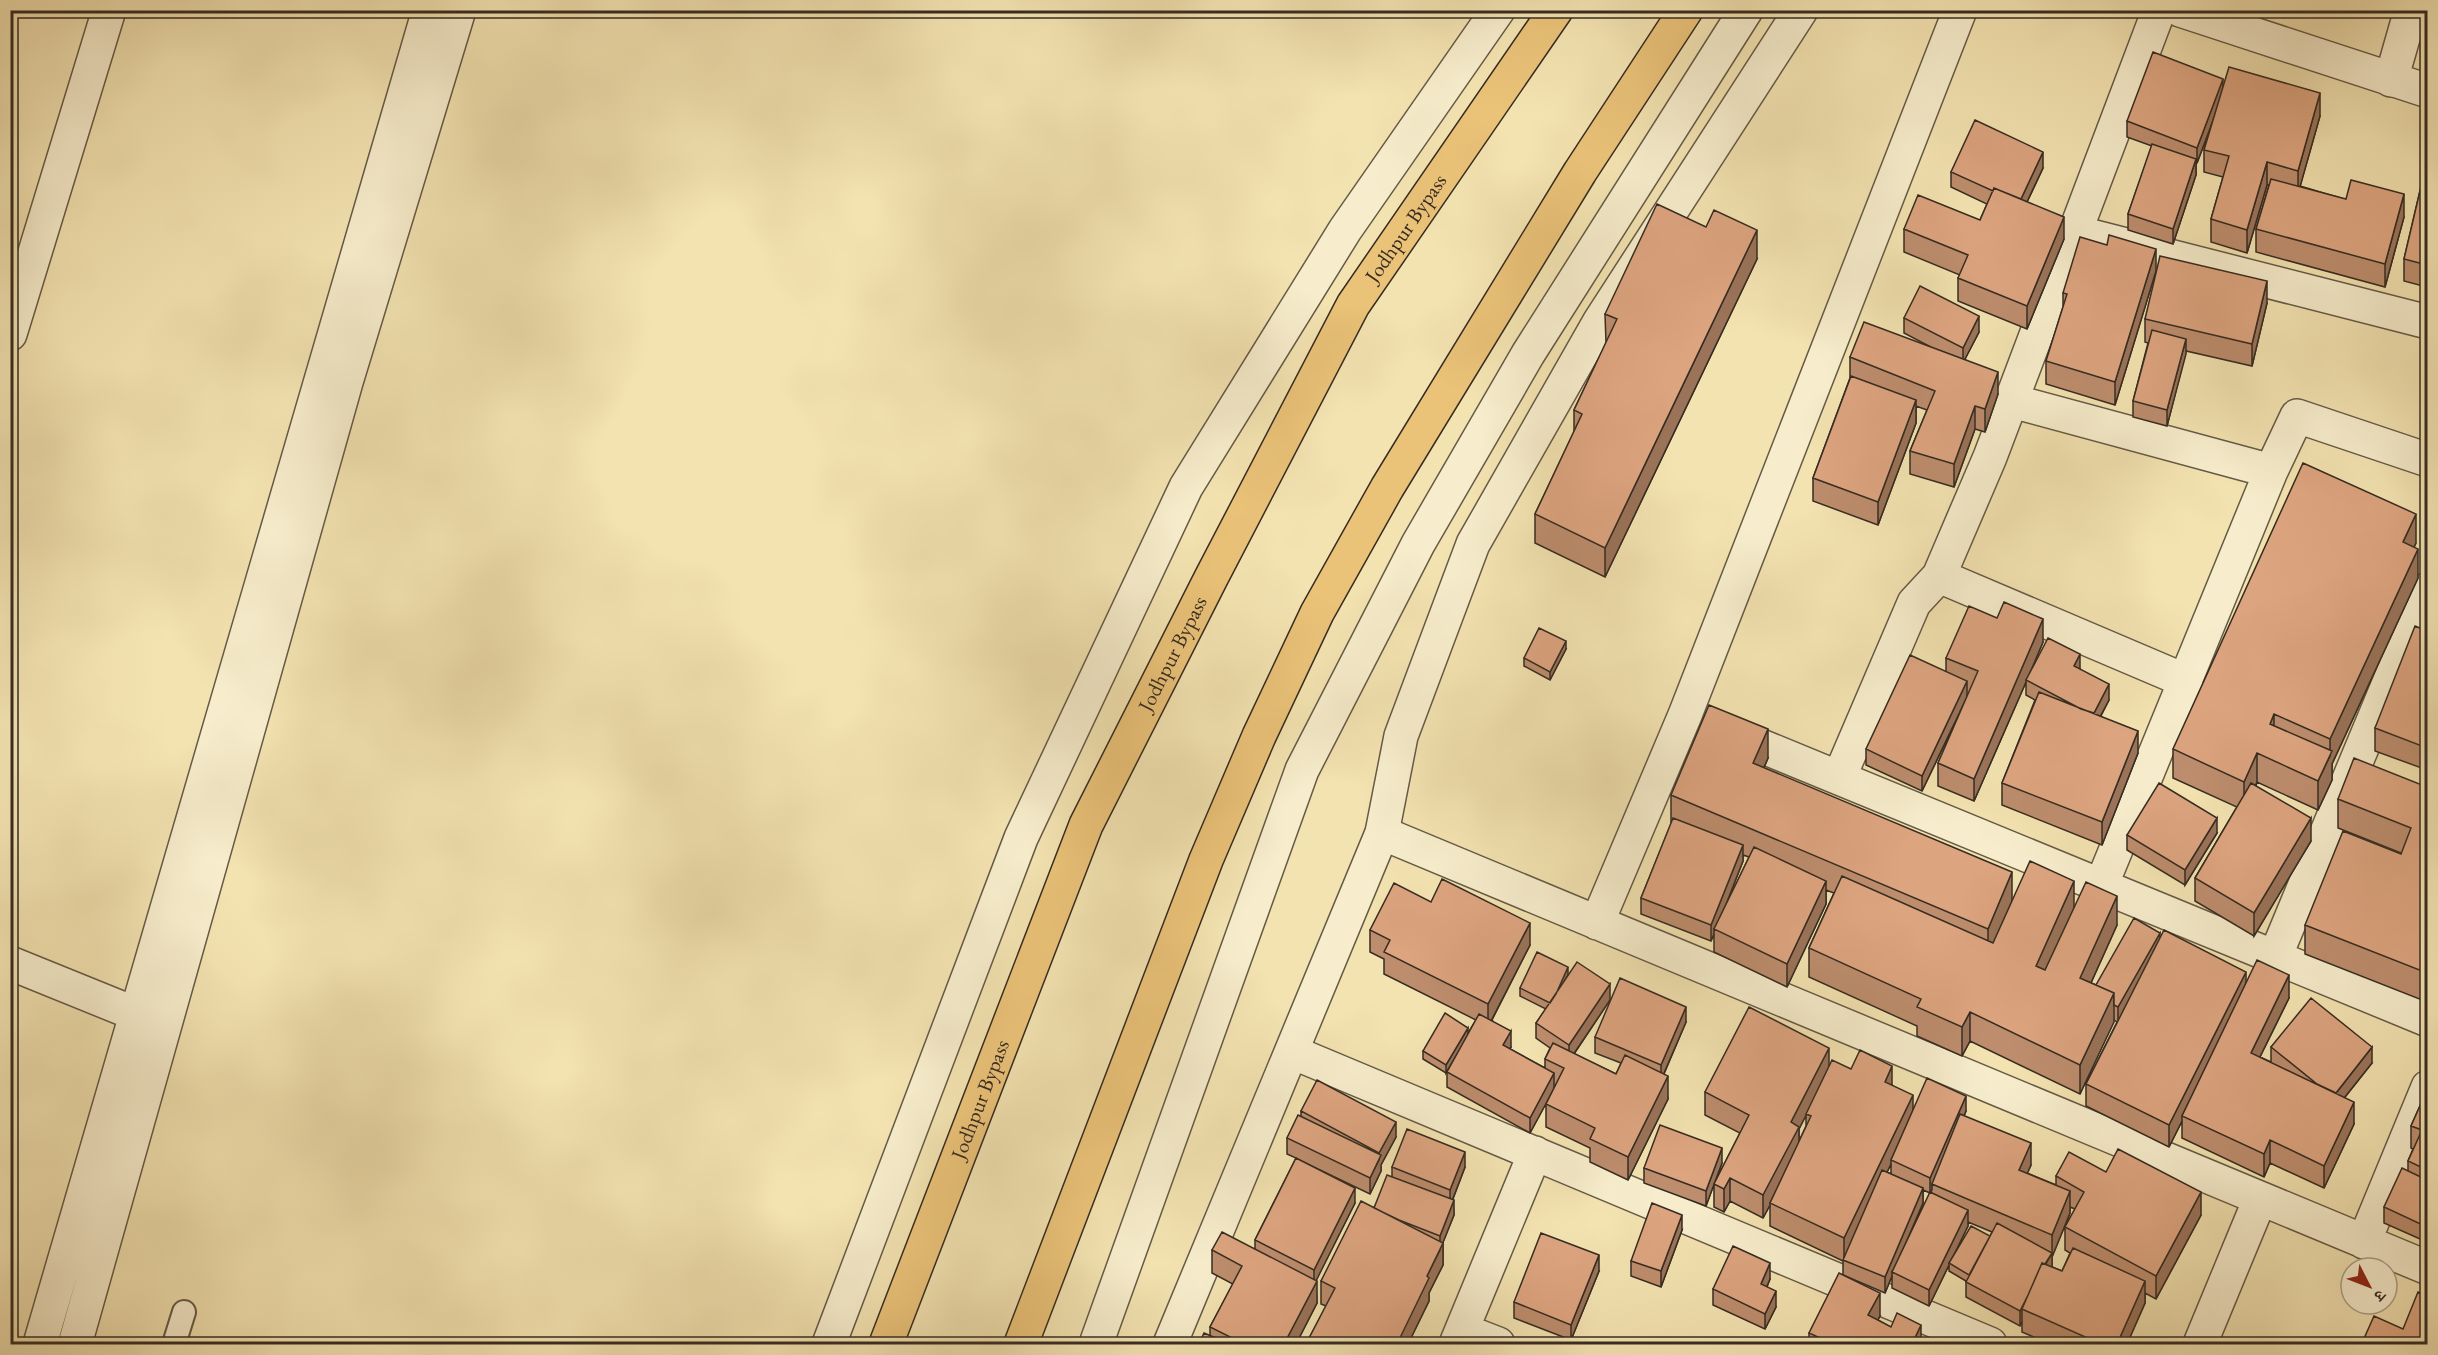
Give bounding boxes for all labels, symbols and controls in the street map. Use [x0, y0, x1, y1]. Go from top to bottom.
street label: Jodhpur Bypass [1357, 168, 1452, 289]
street label: Jodhpur Bypass [1131, 591, 1213, 718]
street label: Jodhpur Bypass [944, 1035, 1015, 1165]
north arrow [2339, 1256, 2399, 1316]
text: उ [2368, 1285, 2391, 1307]

